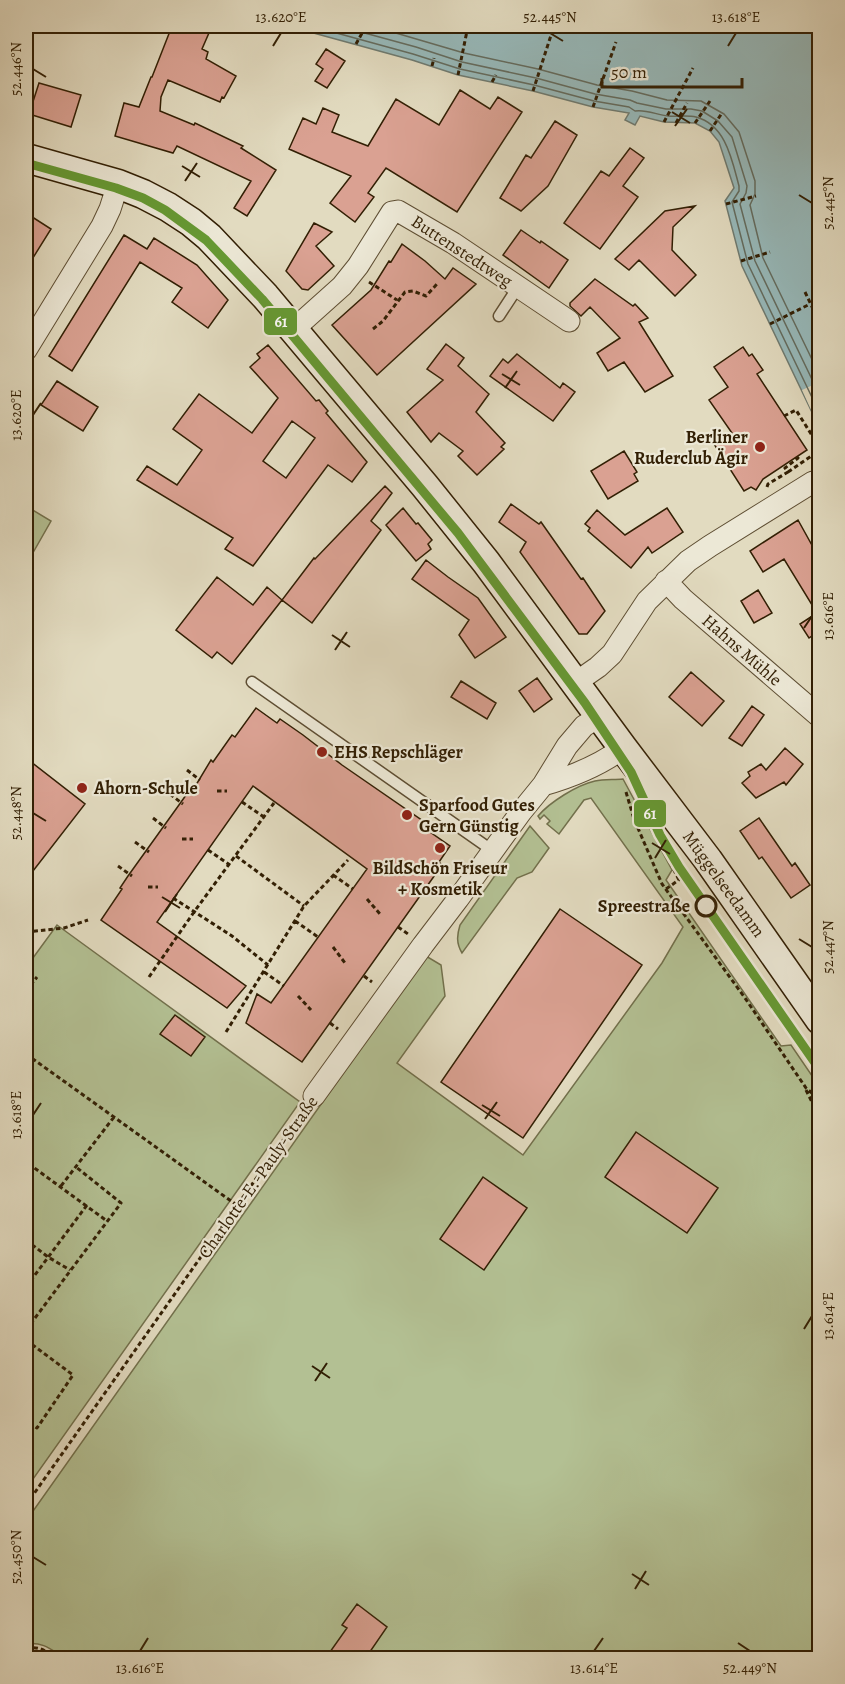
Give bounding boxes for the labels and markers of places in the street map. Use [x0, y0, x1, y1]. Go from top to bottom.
place label: Berliner Ruderclub Ägir [634, 425, 749, 470]
marker: Berliner Ruderclub Ägir [753, 440, 767, 454]
place label: EHS Repschläger [334, 740, 464, 764]
marker: EHS Repschläger [315, 745, 329, 759]
place label: Ahorn-Schule [93, 776, 198, 800]
marker: Ahorn-Schule [75, 781, 89, 795]
place label: Sparfood Gutes Gern Günstig [419, 793, 535, 838]
marker: Sparfood Gutes Gern Günstig [400, 808, 414, 822]
marker: BildSchön Friseur + Kosmetik [433, 841, 447, 855]
place label: BildSchön Friseur + Kosmetik [373, 856, 508, 901]
place label: Spreestraße [598, 894, 690, 918]
marker: Spreestraße [695, 895, 717, 917]

